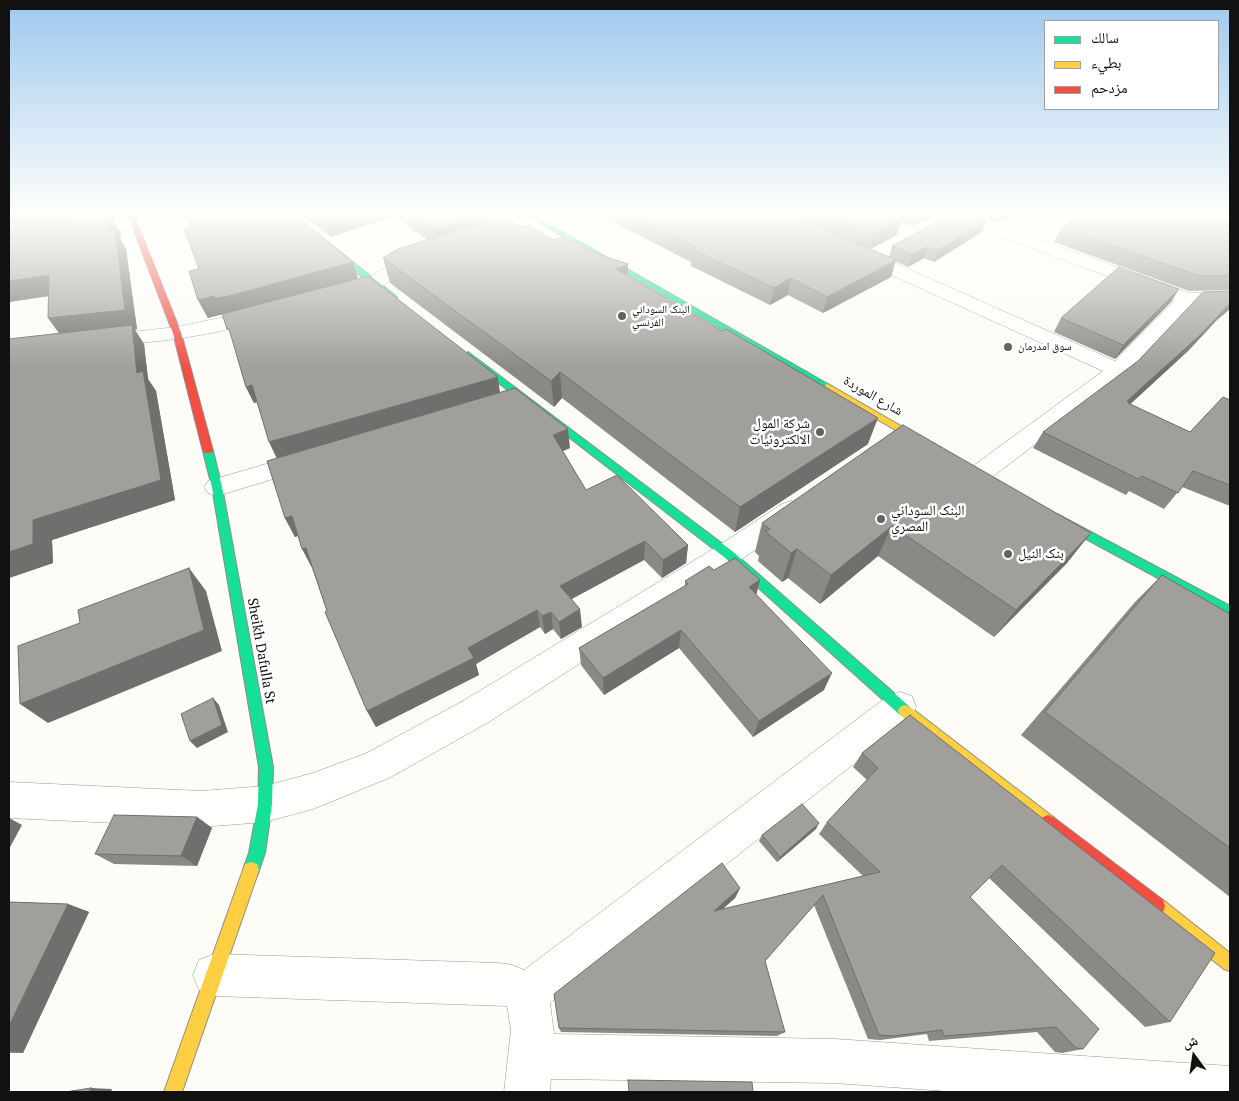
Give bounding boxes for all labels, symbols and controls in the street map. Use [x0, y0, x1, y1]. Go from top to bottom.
legend [1044, 20, 1219, 110]
text: سالك [1091, 27, 1119, 47]
text: بطيء [1091, 52, 1121, 72]
text: مزدحم [1091, 77, 1128, 97]
place label: البنک السوداني الفرنسي [632, 303, 690, 329]
marker: البنک السوداني الفرنسي [616, 310, 628, 322]
place label: سوق امدرمان [1018, 340, 1072, 354]
marker: سوق امدرمان [1002, 341, 1014, 353]
street label: شارع الموردة [840, 372, 906, 420]
place label: شركة المول الالكترونيات [750, 416, 810, 448]
marker: شركة المول الالكترونيات [814, 426, 826, 438]
place label: البنک السوداني المصري [891, 503, 964, 536]
marker: البنک السوداني المصري [875, 513, 887, 525]
place label: بنک النيل [1018, 546, 1064, 562]
marker: بنک النيل [1002, 548, 1014, 560]
street label: Sheikh Dafulla St [243, 597, 279, 705]
text: ش [1181, 1030, 1200, 1052]
north arrow [1169, 1031, 1219, 1081]

